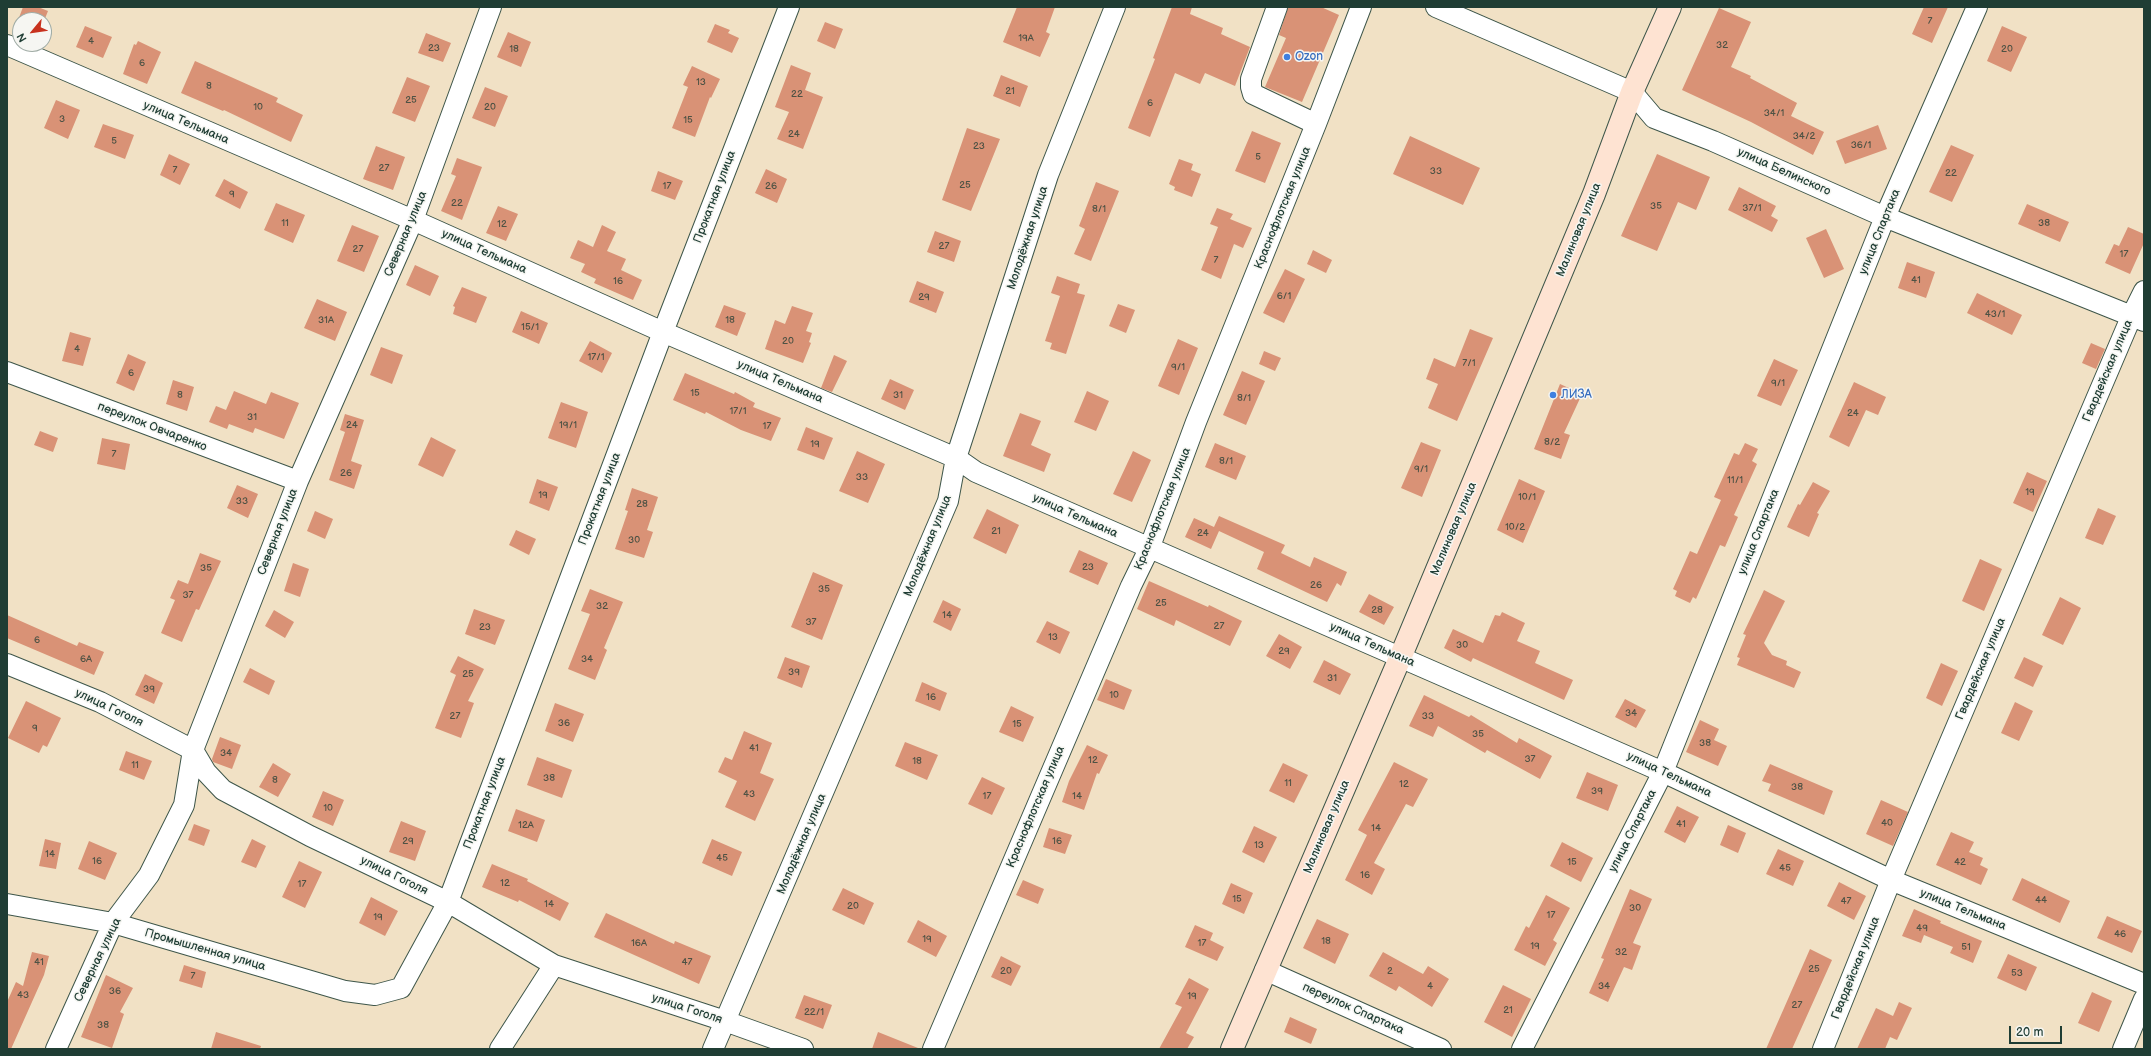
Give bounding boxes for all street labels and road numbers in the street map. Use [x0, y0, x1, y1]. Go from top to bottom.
street label: улица Тельмана [141, 98, 231, 148]
street label: Краснофлотская улица [1252, 145, 1314, 271]
street label: улица Белинского [1735, 145, 1833, 199]
street label: Прокатная улица [691, 149, 739, 245]
street label: Малиновая улица [1554, 181, 1604, 279]
street label: Молодёжная улица [1004, 184, 1052, 292]
street label: улица Спартака [1856, 187, 1904, 277]
street label: Северная улица [381, 189, 431, 279]
street label: улица Тельмана [439, 227, 529, 277]
street label: Гвардейская улица [2080, 318, 2136, 424]
street label: улица Тельмана [735, 357, 825, 407]
street label: переулок Овчаренко [95, 399, 209, 455]
street label: Краснофлотская улица [1132, 446, 1194, 572]
street label: Прокатная улица [576, 451, 624, 547]
street label: Малиновая улица [1428, 480, 1480, 578]
street label: Северная улица [255, 487, 301, 577]
street label: улица Спартака [1735, 487, 1783, 577]
street label: улица Тельмана [1030, 491, 1120, 541]
street label: Молодёжная улица [901, 493, 955, 599]
street label: Гвардейская улица [1953, 616, 2009, 722]
street label: улица Тельмана [1327, 620, 1417, 670]
street label: улица Гоголя [73, 686, 145, 730]
street label: Краснофлотская улица [1004, 744, 1068, 870]
street label: улица Тельмана [1624, 749, 1714, 801]
street label: Прокатная улица [461, 755, 509, 851]
street label: Малиновая улица [1301, 778, 1353, 876]
street label: улица Спартака [1606, 787, 1660, 875]
street label: Молодёжная улица [774, 791, 830, 897]
street label: улица Гоголя [358, 853, 430, 899]
street label: улица Тельмана [1918, 886, 2008, 934]
street label: Гвардейская улица [1829, 915, 1883, 1021]
street label: Северная улица [71, 916, 125, 1004]
street label: Промышленная улица [143, 926, 267, 974]
street label: переулок Спартака [1300, 980, 1406, 1038]
street label: улица Гоголя [650, 991, 724, 1027]

